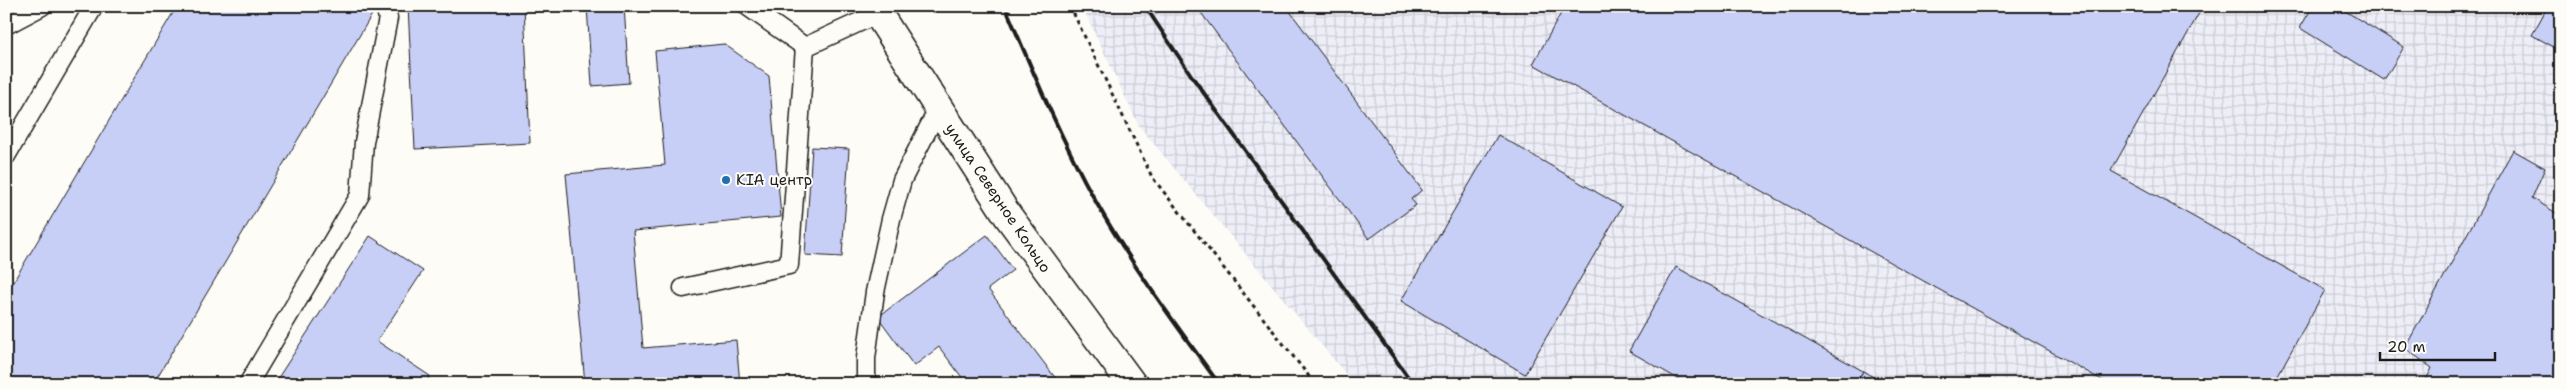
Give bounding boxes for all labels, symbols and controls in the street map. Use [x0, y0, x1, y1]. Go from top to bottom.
street label: улица Северное Кольцо [940, 119, 1056, 277]
place label: KIA центр [736, 170, 812, 190]
marker: KIA центр [720, 174, 732, 186]
scale bar [2380, 330, 2494, 362]
text: 20 m [2387, 337, 2426, 357]

